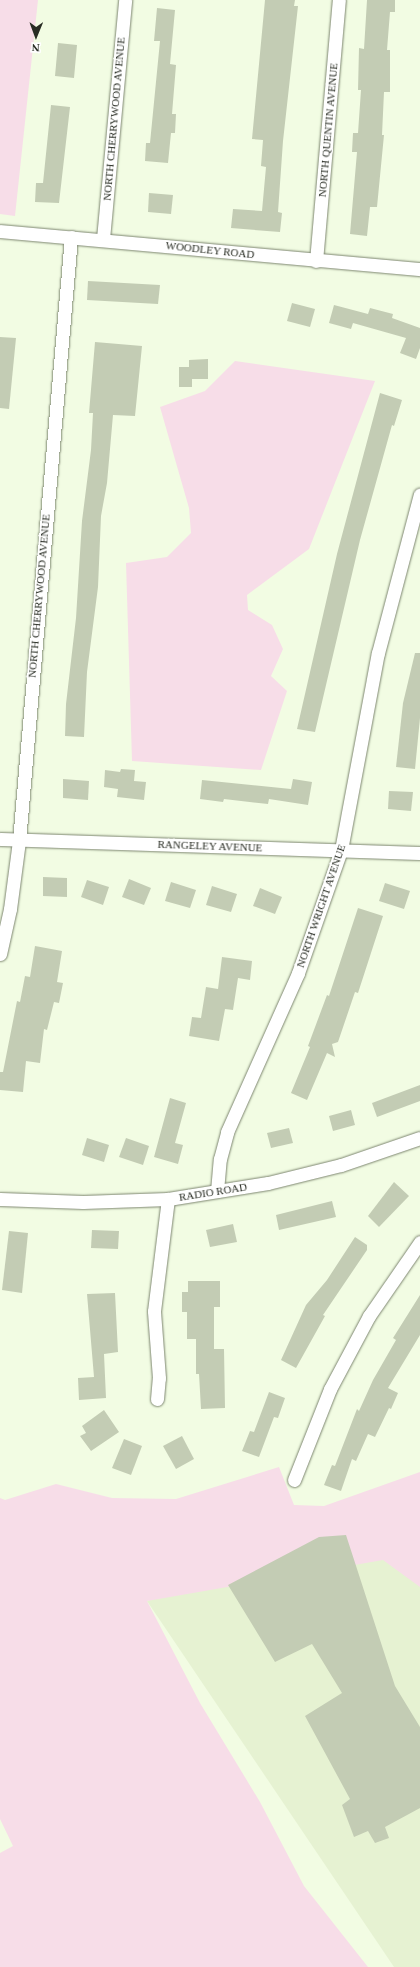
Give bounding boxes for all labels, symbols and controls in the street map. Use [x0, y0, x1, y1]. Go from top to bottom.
north arrow [16, 16, 56, 56]
street label: NORTH CHERRYWOOD AVENUE [100, 36, 128, 202]
text: N [32, 42, 40, 54]
street label: NORTH QUENTIN AVENUE [316, 62, 340, 198]
street label: WOODLEY ROAD [165, 239, 255, 261]
street label: NORTH CHERRYWOOD AVENUE [25, 513, 53, 679]
street label: RANGELEY AVENUE [157, 838, 263, 854]
street label: NORTH WRIGHT AVENUE [294, 842, 348, 970]
street label: RADIO ROAD [178, 1180, 248, 1204]

